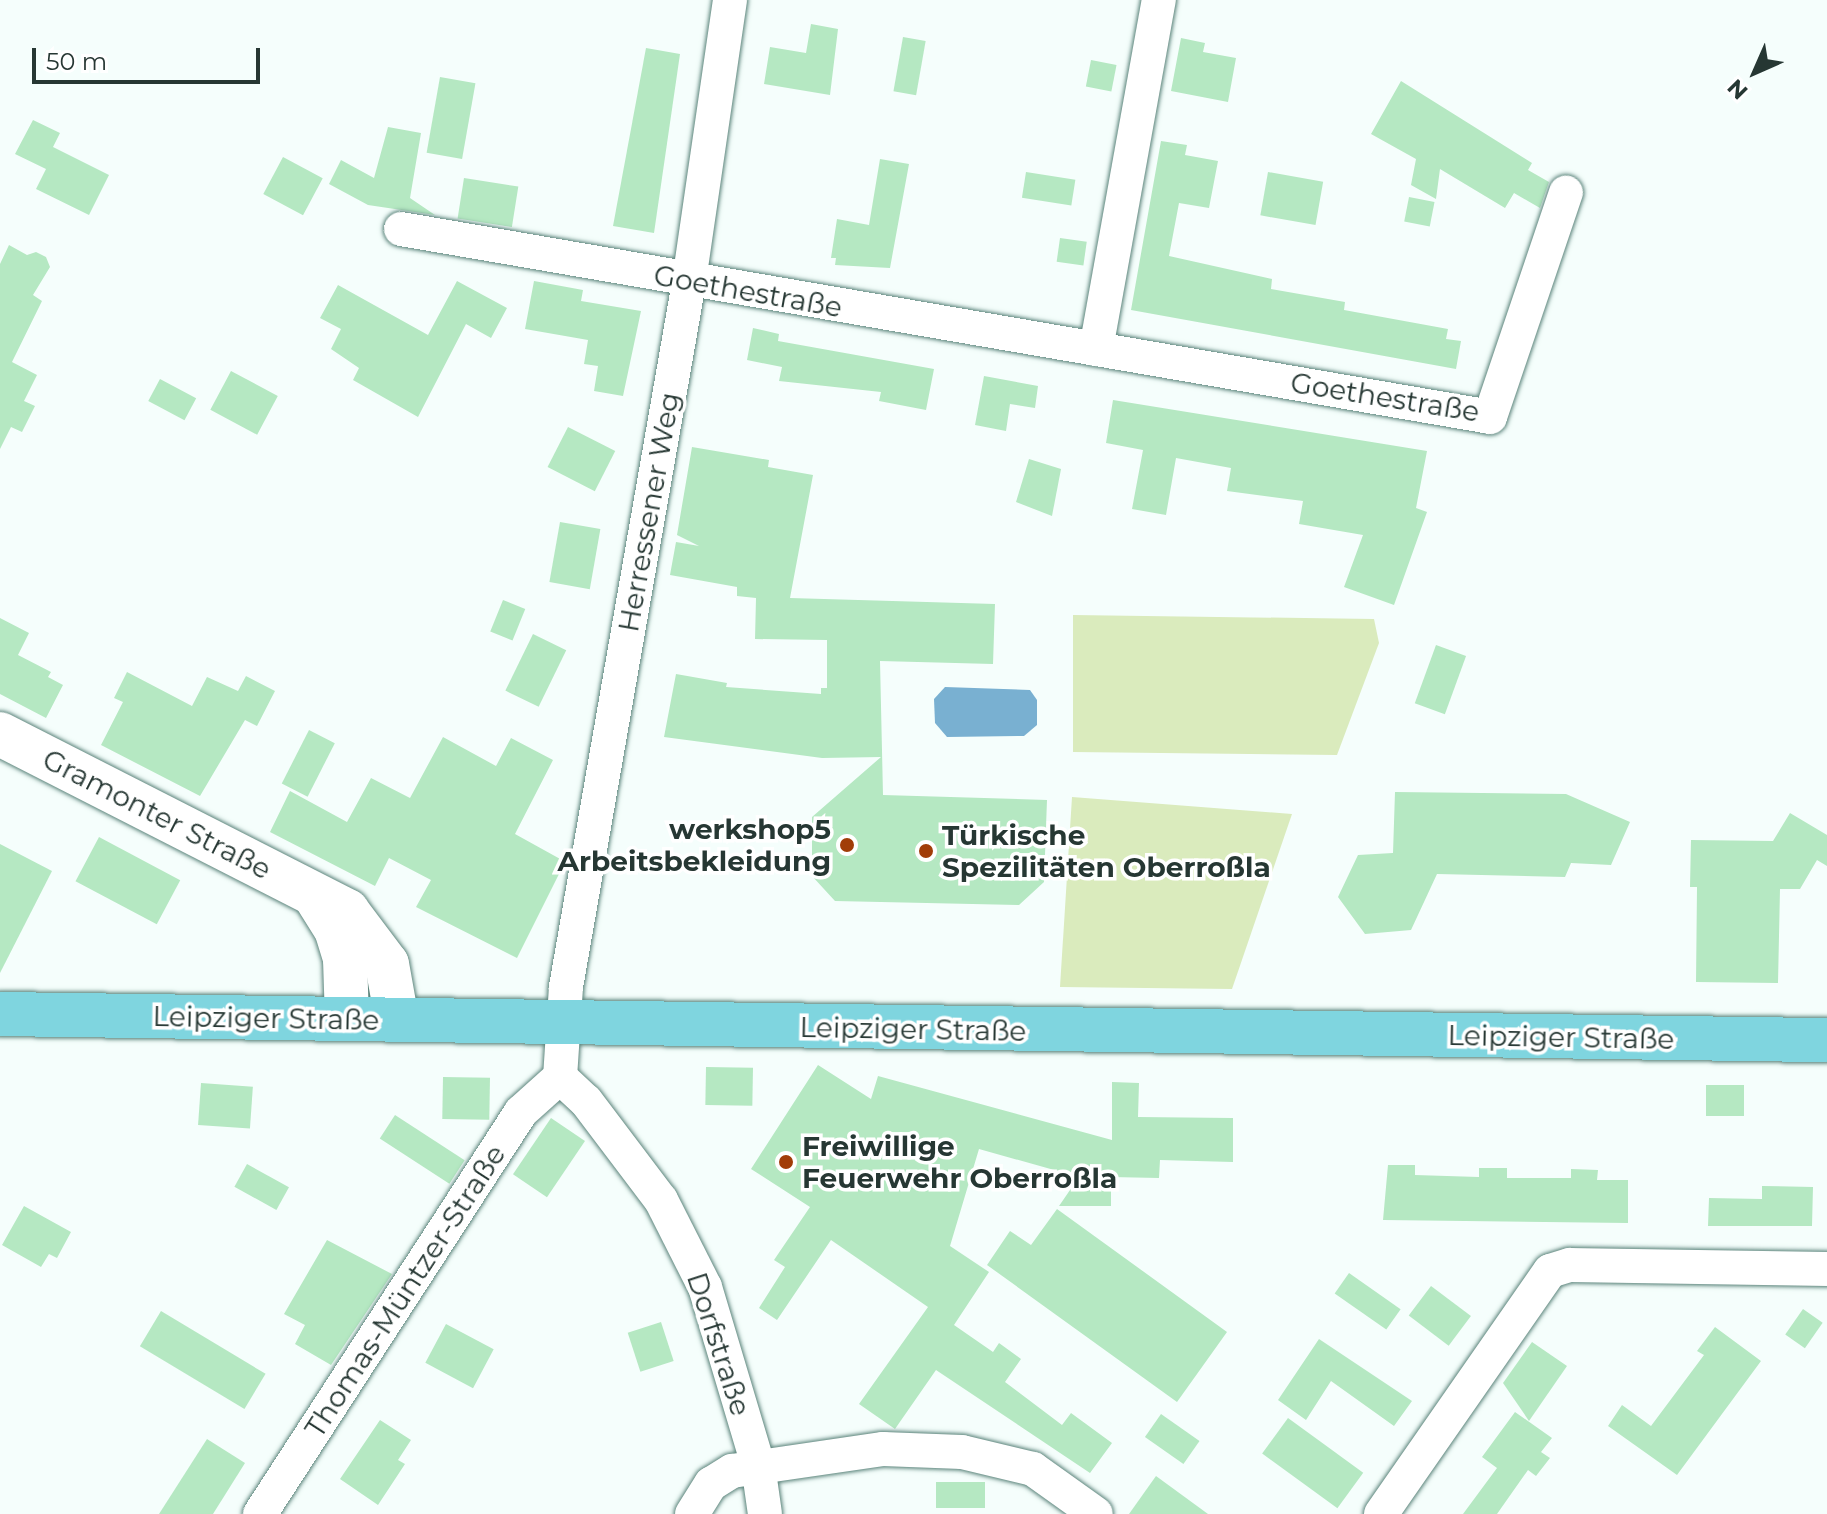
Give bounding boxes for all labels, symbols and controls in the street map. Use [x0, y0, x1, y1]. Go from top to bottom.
scale bar [36, 32, 264, 82]
north arrow [1715, 32, 1795, 112]
text: 50 m [46, 47, 107, 76]
text: N [1722, 73, 1754, 105]
street label: Goethestraße [651, 258, 845, 324]
street label: Goethestraße [1288, 366, 1482, 428]
street label: Herressener Weg [611, 390, 687, 634]
street label: Gramonter Straße [37, 742, 277, 886]
place label: werkshop5 Arbeitsbekleidung [558, 812, 831, 878]
place label: Türkische Spezilitäten Oberroßla [942, 818, 1271, 884]
marker: werkshop5 Arbeitsbekleidung [838, 836, 856, 854]
marker: Türkische Spezilitäten Oberroßla [917, 842, 935, 860]
street label: Leipziger Straße [152, 999, 380, 1037]
street label: Leipziger Straße [799, 1010, 1027, 1048]
street label: Leipziger Straße [1447, 1018, 1675, 1056]
place label: Freiwillige Feuerwehr Oberroßla [802, 1129, 1117, 1195]
street label: Thomas-Müntzer-Straße [298, 1138, 512, 1444]
marker: Freiwillige Feuerwehr Oberroßla [777, 1153, 795, 1171]
street label: Dorfstraße [680, 1268, 758, 1420]

